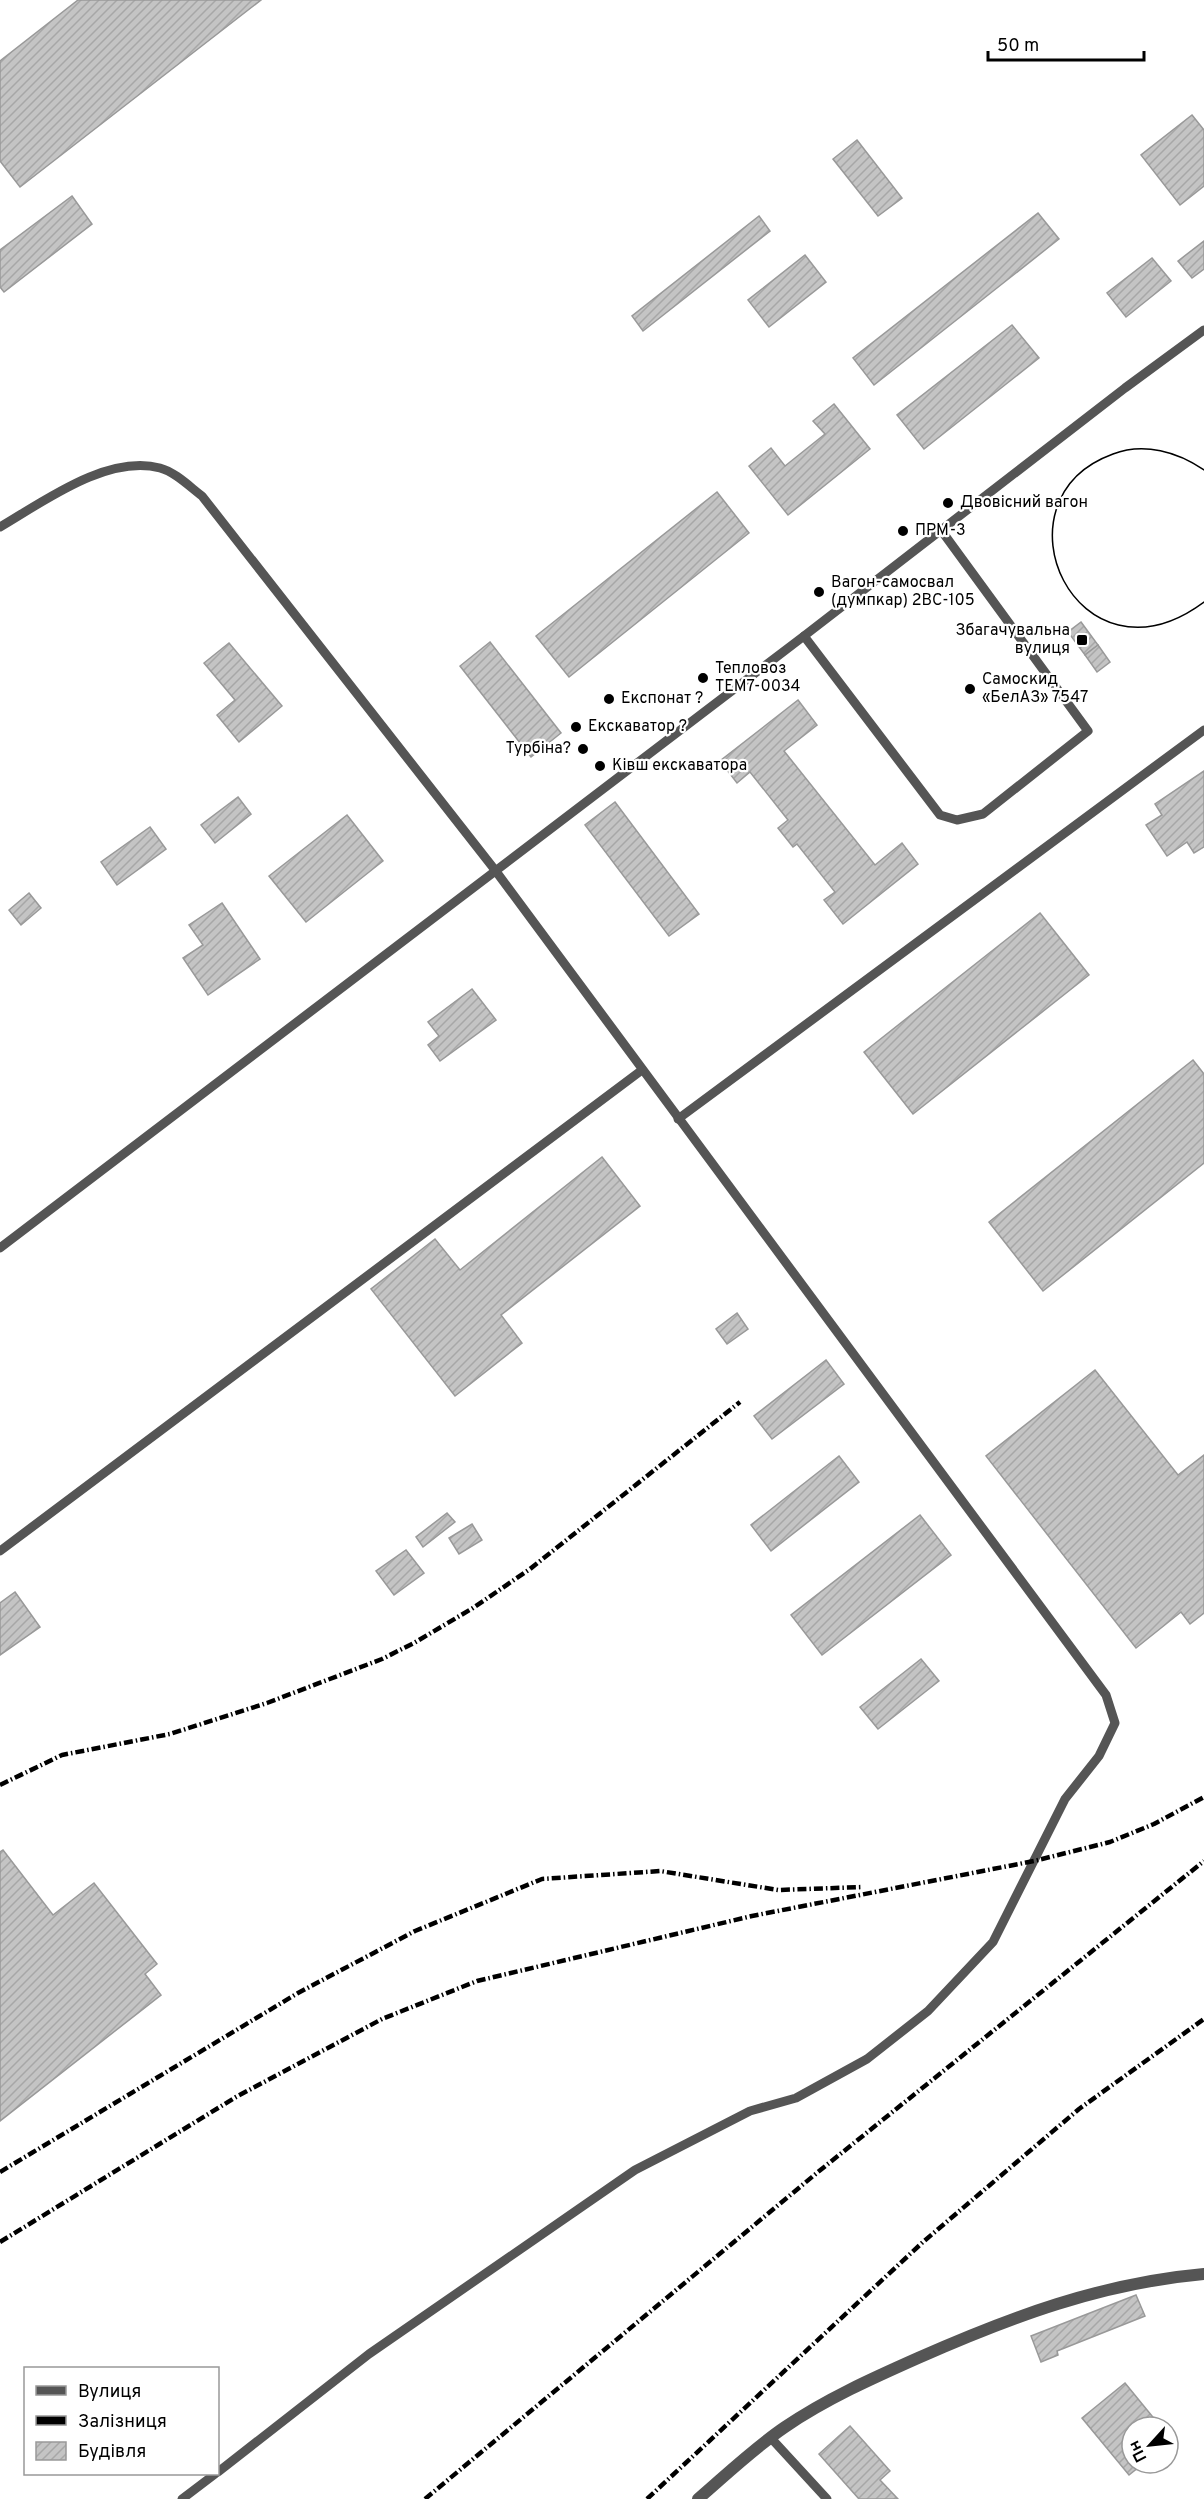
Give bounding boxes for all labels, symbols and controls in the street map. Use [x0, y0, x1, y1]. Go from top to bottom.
scale bar [988, 24, 1144, 62]
text: 50 m [997, 35, 1039, 58]
place label: Двовісний вагон [960, 493, 1088, 513]
marker: Двовісний вагон [941, 496, 955, 510]
place label: ПРМ-3 [915, 521, 966, 541]
marker: ПРМ-3 [896, 524, 910, 538]
place label: Вагон-самосвал (думпкар) 2ВС-105 [831, 573, 975, 611]
marker: Вагон-самосвал (думпкар) 2ВС-105 [812, 585, 826, 599]
place label: Збагачувальна вулиця [955, 621, 1070, 659]
marker: Збагачувальна вулиця [1075, 633, 1089, 647]
place label: Тепловоз ТЕМ7-0034 [715, 659, 801, 697]
place label: Самоскид «БелАЗ» 7547 [982, 670, 1088, 708]
marker: Тепловоз ТЕМ7-0034 [696, 671, 710, 685]
marker: Самоскид «БелАЗ» 7547 [963, 682, 977, 696]
place label: Експонат ? [621, 689, 703, 709]
marker: Експонат ? [602, 692, 616, 706]
place label: Екскаватор ? [588, 717, 687, 737]
marker: Екскаватор ? [569, 720, 583, 734]
place label: Турбіна? [505, 739, 571, 759]
marker: Турбіна? [576, 742, 590, 756]
place label: Ківш екскаватора [612, 756, 747, 776]
marker: Ківш екскаватора [593, 759, 607, 773]
legend [24, 2367, 219, 2475]
text: Вулиця [78, 2381, 141, 2404]
text: Залізниця [78, 2411, 167, 2434]
north arrow [1120, 2415, 1180, 2475]
text: Пн [1125, 2437, 1152, 2465]
text: Будівля [78, 2441, 146, 2464]

